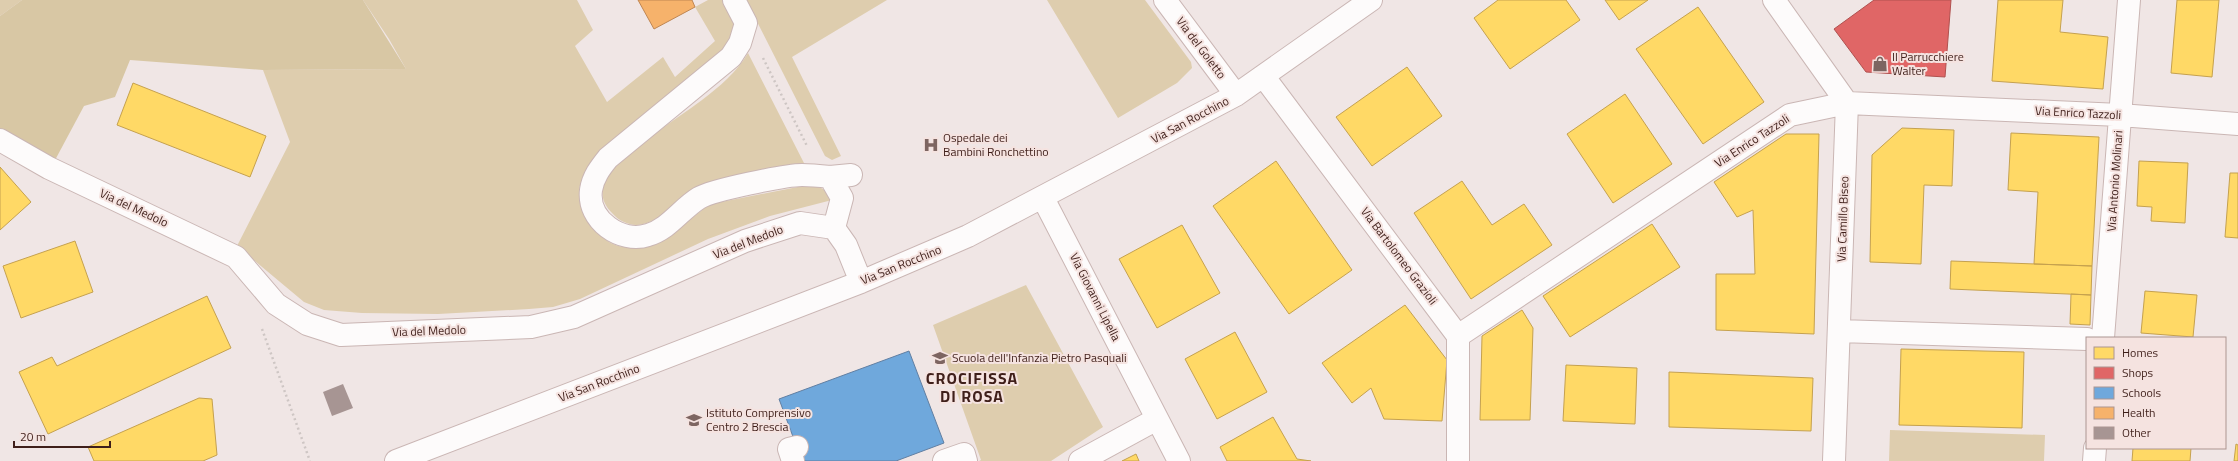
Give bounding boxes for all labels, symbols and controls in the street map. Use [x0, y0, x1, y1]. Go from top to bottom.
street label: Via del Goletto [1172, 13, 1231, 83]
place label: Il Parrucchiere Walter [1892, 47, 1964, 80]
shop icon: Il Parrucchiere Walter [1871, 55, 1889, 73]
street label: Via San Rocchino [1147, 91, 1232, 148]
street label: Via Enrico Tazzoli [2035, 101, 2122, 124]
street label: Via Enrico Tazzoli [1710, 109, 1793, 172]
place label: Ospedale dei Bambini Ronchettino [943, 128, 1049, 161]
street label: Via Antonio Molinari [2101, 130, 2128, 232]
hospital icon: Ospedale dei Bambini Ronchettino [922, 136, 940, 154]
street label: Via Camillo Biseo [1832, 176, 1853, 262]
street label: Via del Medolo [97, 183, 172, 232]
street label: Via Bartolomeo Grazioli [1356, 203, 1442, 309]
street label: Via del Medolo [710, 219, 786, 264]
street label: Via San Rocchino [858, 240, 944, 289]
street label: Via Giovanni Lipella [1065, 249, 1126, 344]
street label: Via del Medolo [392, 320, 466, 341]
legend [2086, 337, 2226, 449]
text: Homes [2122, 343, 2158, 362]
place label: Scuola dell'Infanzia Pietro Pasquali [952, 348, 1127, 367]
school or university icon: Scuola dell'Infanzia Pietro Pasquali [931, 349, 949, 367]
street label: Via San Rocchino [555, 358, 642, 407]
text: Shops [2122, 363, 2154, 382]
district label: CROCIFISSA DI ROSA [926, 366, 1018, 408]
text: Schools [2122, 383, 2162, 402]
place label: Istituto Comprensivo Centro 2 Brescia [706, 403, 811, 436]
text: Health [2122, 403, 2156, 422]
school or university icon: Istituto Comprensivo Centro 2 Brescia [685, 411, 703, 429]
scale bar [14, 423, 110, 449]
text: Other [2122, 423, 2151, 442]
text: 20 m [20, 427, 46, 446]

